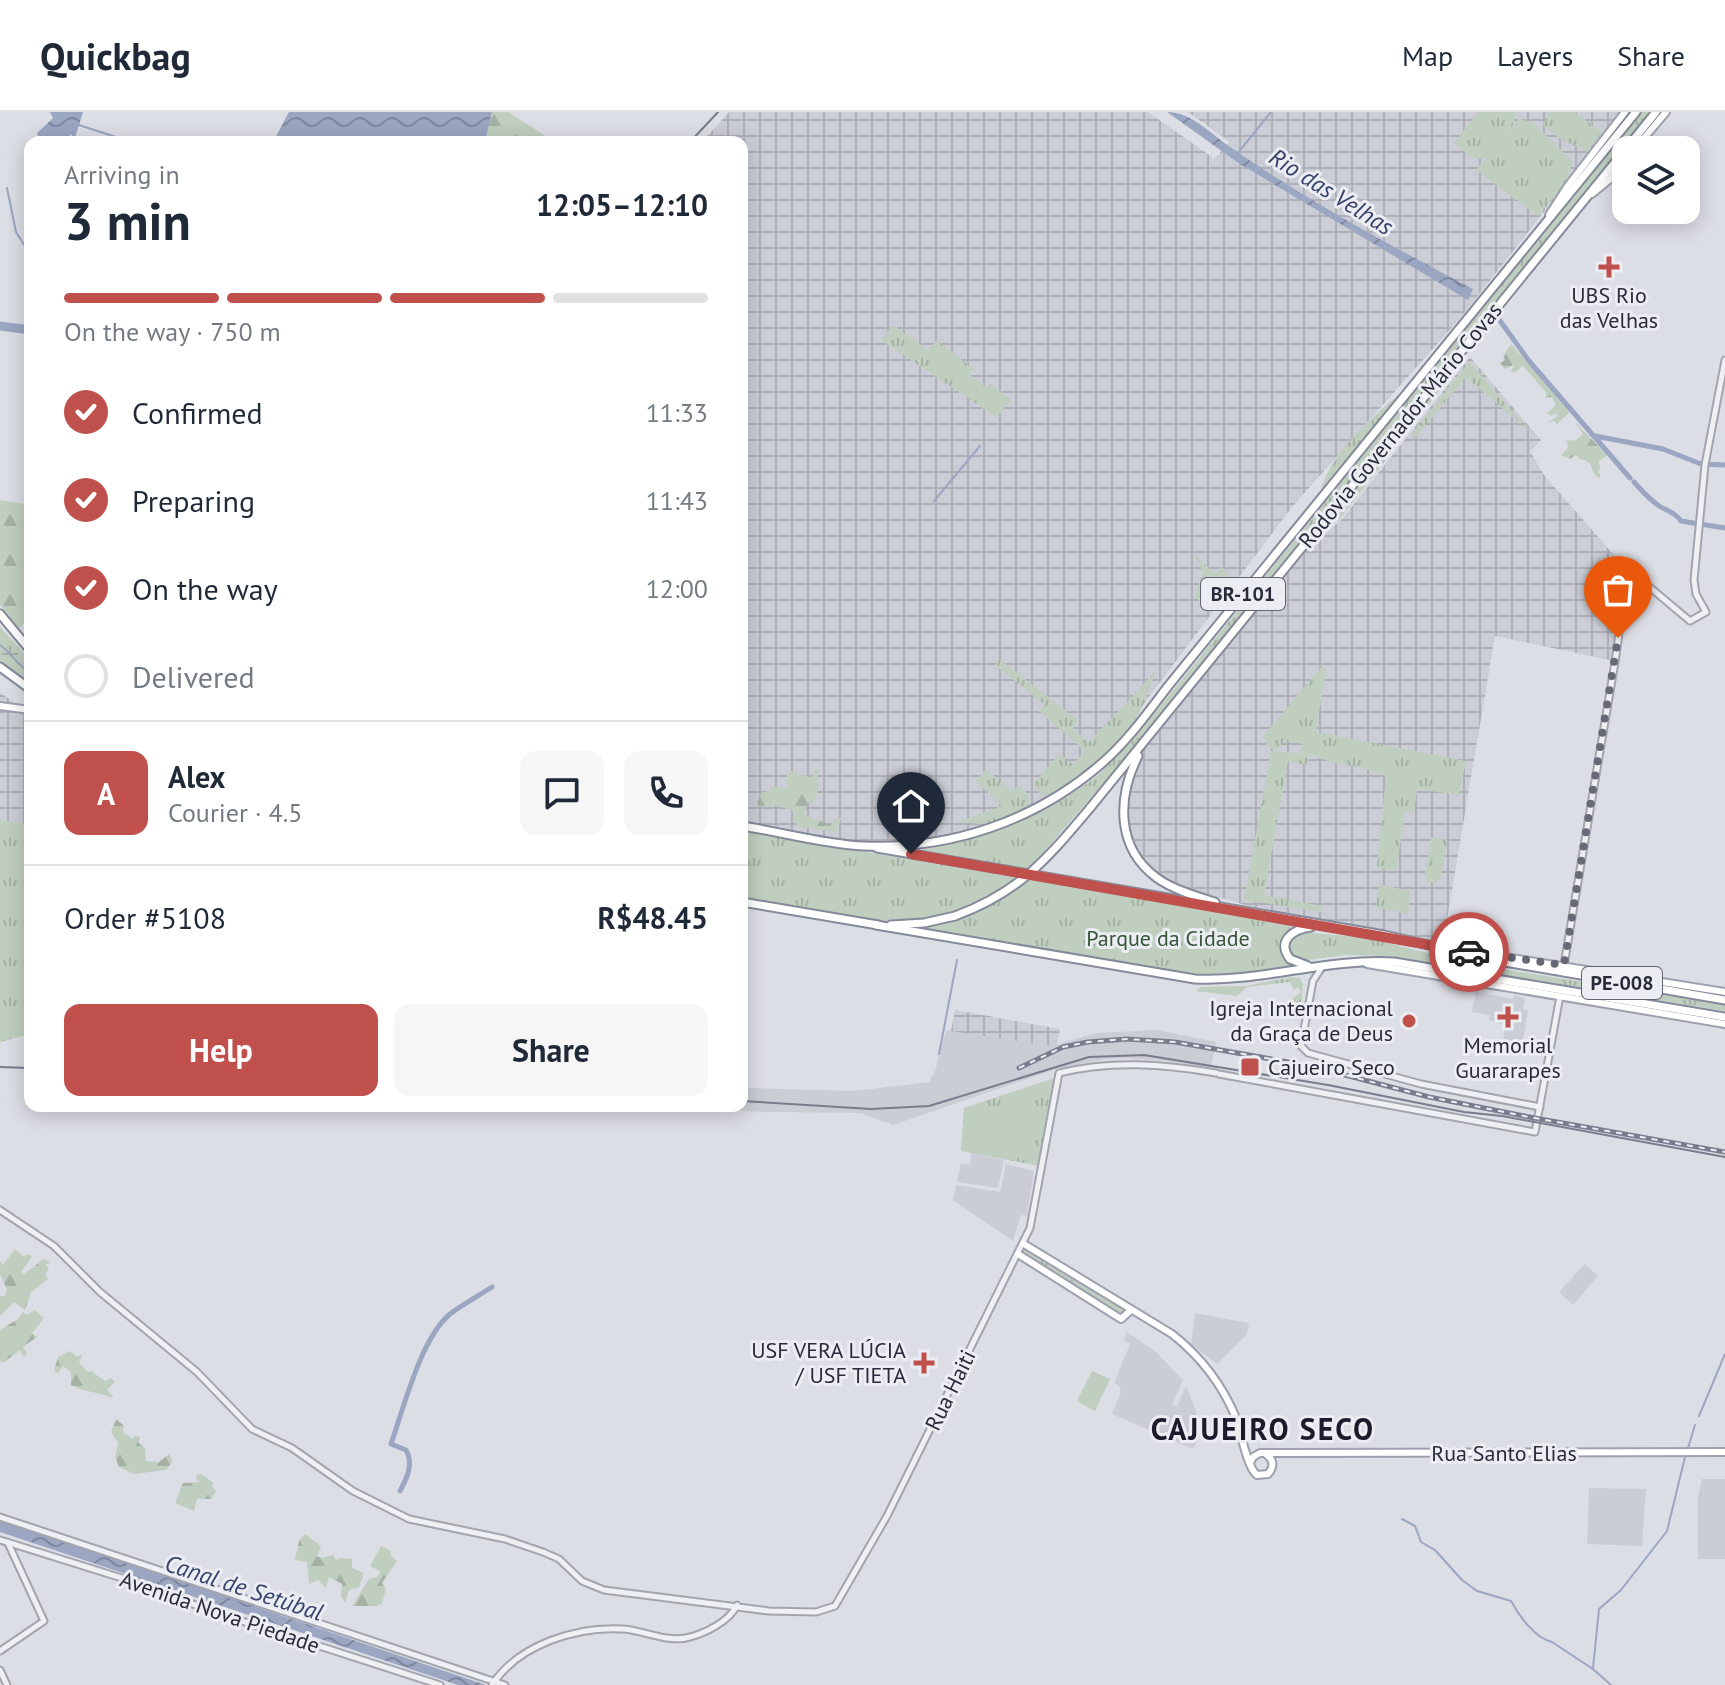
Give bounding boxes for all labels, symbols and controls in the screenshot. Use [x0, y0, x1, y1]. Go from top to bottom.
text: Quickbag [40, 31, 191, 80]
text: Map [1402, 37, 1453, 74]
text: Layers [1497, 37, 1573, 74]
text: Share [1617, 37, 1685, 74]
map controls [1612, 136, 1700, 224]
button: layers [1612, 136, 1700, 224]
water label: Rio das Velhas [1263, 141, 1399, 242]
text: Arriving in [64, 158, 180, 191]
text: 12:05–12:10 [536, 185, 708, 224]
text: 3 min [64, 187, 191, 254]
marker: UBS Rio das Velhas [1598, 256, 1620, 278]
place label: UBS Rio das Velhas [1560, 281, 1658, 334]
street label: Rodovia Governador Mário Covas [1292, 297, 1508, 553]
text: On the way · 750 m [64, 315, 281, 348]
icon: check [64, 390, 108, 434]
text: Confirmed [132, 393, 263, 432]
text: 11:33 [646, 396, 708, 429]
icon: check [64, 478, 108, 522]
text: Preparing [132, 481, 255, 520]
text: 11:43 [646, 484, 708, 517]
pin [1584, 556, 1652, 638]
icon: check [64, 566, 108, 610]
icon: bag [1596, 568, 1640, 612]
text: On the way [132, 569, 278, 608]
text: 12:00 [646, 572, 708, 605]
road number: BR-101 [1201, 578, 1285, 610]
text: Delivered [132, 657, 255, 696]
button: chat [520, 751, 604, 835]
button: phone [624, 751, 708, 835]
text: Alex [168, 757, 225, 796]
pin [877, 772, 945, 854]
text: A [97, 774, 115, 813]
icon: home [889, 784, 933, 828]
text: Courier · 4.5 [168, 796, 302, 829]
text: Order #5108 [64, 898, 226, 937]
text: R$48.45 [598, 898, 708, 937]
courier [1429, 912, 1509, 992]
park label: Parque da Cidade [1086, 924, 1250, 952]
icon: car [1447, 930, 1491, 974]
road number: PE-008 [1582, 967, 1662, 999]
place label: Igreja Internacional da Graça de Deus [1209, 994, 1394, 1047]
button: Help [64, 1004, 378, 1096]
button: Share [394, 1004, 708, 1096]
marker: Memorial Guararapes [1497, 1006, 1519, 1028]
marker: Igreja Internacional da Graça de Deus [1400, 1012, 1418, 1030]
place label: Memorial Guararapes [1455, 1031, 1561, 1084]
place label: Cajueiro Seco [1268, 1053, 1395, 1081]
marker: Cajueiro Seco [1239, 1056, 1261, 1078]
place label: USF VERA LÚCIA / USF TIETA [751, 1336, 906, 1389]
street label: Rua Haiti [918, 1345, 982, 1435]
marker: USF VERA LÚCIA / USF TIETA [913, 1352, 935, 1374]
district label: CAJUEIRO SECO [1151, 1409, 1375, 1448]
street label: Rua Santo Elias [1431, 1439, 1577, 1467]
water label: Canal de Setúbal [161, 1547, 328, 1628]
street label: Avenida Nova Piedade [117, 1565, 323, 1659]

